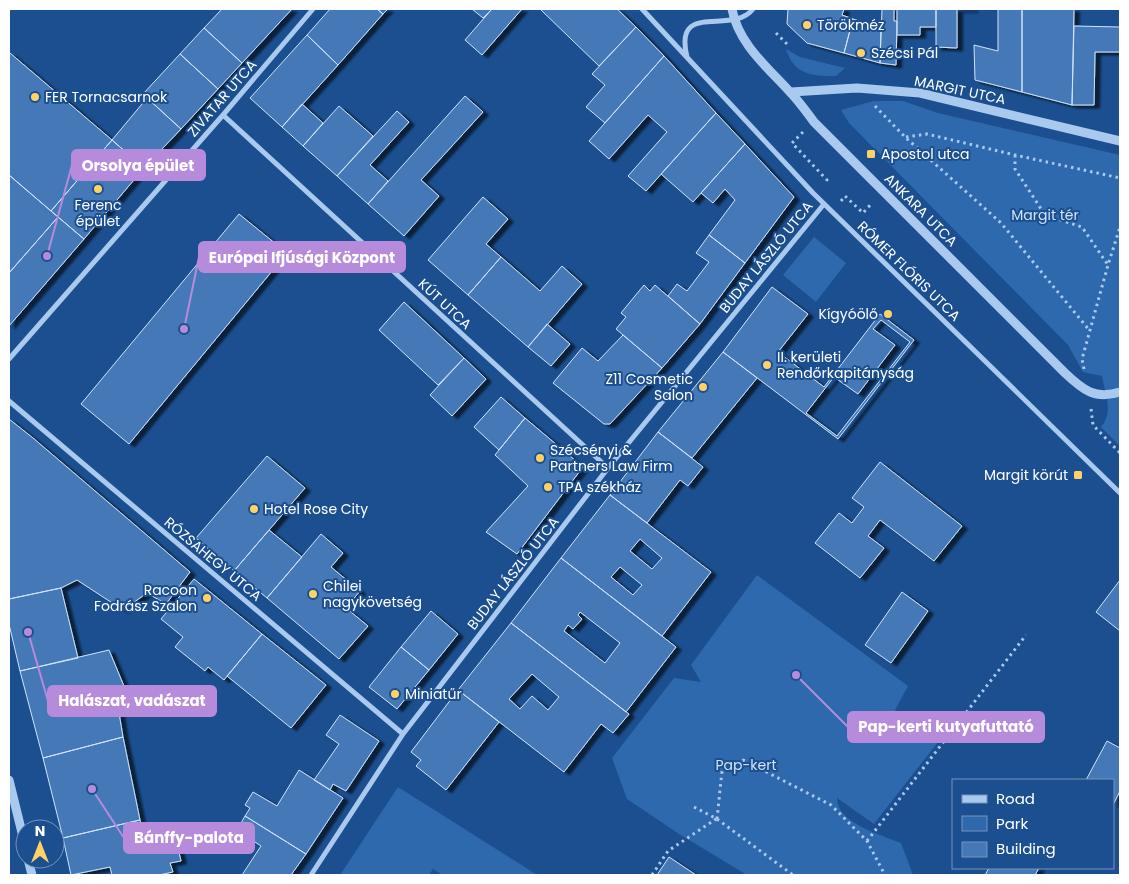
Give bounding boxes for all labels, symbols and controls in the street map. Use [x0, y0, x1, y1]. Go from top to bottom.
place label: Törökméz [817, 15, 884, 35]
marker: Törökméz [801, 19, 813, 31]
place label: Szécsi Pál [871, 43, 938, 63]
marker: Szécsi Pál [855, 47, 867, 59]
street label: ZIVATAR UTCA [183, 55, 261, 141]
street label: MARGIT UTCA [912, 71, 1008, 109]
place label: FER Tornacsarnok [45, 87, 168, 107]
marker: FER Tornacsarnok [29, 91, 41, 103]
place label: Apostol utca [881, 144, 969, 164]
marker: Apostol utca [865, 148, 877, 160]
callout: Orsolya épület [72, 150, 205, 180]
text: Orsolya épület [82, 155, 194, 176]
street label: ANKARA UTCA [880, 169, 962, 251]
marker: Ferenc épület [92, 183, 104, 195]
place label: Ferenc épület [74, 195, 122, 231]
street label: BUDAY LÁSZLÓ UTCA [715, 197, 817, 317]
park label: Margit tér [1011, 205, 1079, 225]
street label: RÓMER FLÓRIS UTCA [853, 216, 965, 326]
callout: Európai Ifjúsági Központ [199, 242, 405, 272]
text: Európai Ifjúsági Központ [209, 247, 395, 268]
street label: KÚT UTCA [414, 274, 476, 334]
place label: Kígyóölő [819, 304, 878, 324]
marker: Kígyóölő [882, 308, 894, 320]
place label: II. kerületi Rendőrkapitányság [777, 347, 914, 383]
marker: II. kerületi Rendőrkapitányság [761, 359, 773, 371]
place label: Z11 Cosmetic Salon [606, 369, 693, 405]
marker: Z11 Cosmetic Salon [697, 381, 709, 393]
place label: Szécsényi & Partners Law Firm [550, 440, 673, 476]
marker: Szécsényi & Partners Law Firm [534, 452, 546, 464]
place label: Margit körút [984, 465, 1068, 485]
marker: Margit körút [1072, 469, 1084, 481]
place label: TPA székház [558, 477, 641, 497]
marker: TPA székház [542, 481, 554, 493]
place label: Hotel Rose City [264, 499, 368, 519]
marker: Hotel Rose City [248, 503, 260, 515]
street label: RÓZSAHEGY UTCA [160, 512, 266, 606]
street label: BUDAY LÁSZLÓ UTCA [462, 512, 564, 634]
place label: Chilei nagykövetség [323, 576, 422, 612]
place label: Racoon Fodrász Szalon [94, 580, 197, 616]
marker: Chilei nagykövetség [307, 588, 319, 600]
marker: Racoon Fodrász Szalon [201, 592, 213, 604]
place label: Miniatűr [405, 684, 462, 704]
callout: Halászat, vadászat [48, 686, 216, 716]
marker: Miniatűr [389, 688, 401, 700]
text: Halászat, vadászat [58, 690, 206, 711]
callout: Pap-kerti kutyafuttató [848, 712, 1044, 742]
text: Pap-kerti kutyafuttató [858, 716, 1034, 737]
park label: Pap-kert [716, 755, 776, 775]
legend [952, 779, 1114, 869]
text: Road [996, 788, 1035, 809]
text: Park [996, 813, 1028, 834]
north arrow [15, 819, 65, 869]
text: N [35, 821, 45, 841]
callout: Bánffy-palota [124, 823, 254, 853]
text: Bánffy-palota [134, 827, 244, 848]
text: Building [996, 838, 1056, 859]

